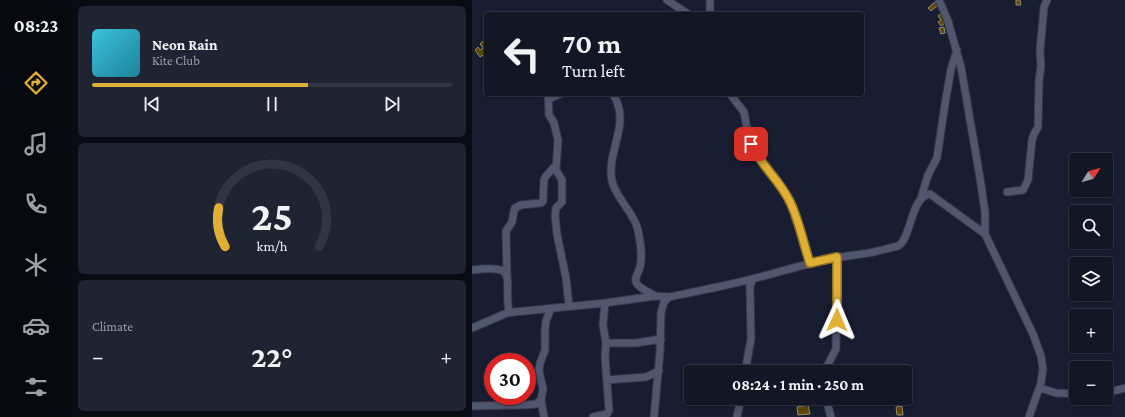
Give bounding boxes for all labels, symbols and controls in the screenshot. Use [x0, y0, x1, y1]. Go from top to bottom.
text: 08:23 [14, 16, 58, 36]
icon: left [496, 28, 548, 80]
text: 70 m [562, 28, 621, 59]
text: Neon Rain [152, 37, 218, 53]
text: Kite Club [152, 53, 200, 68]
text: Turn left [562, 61, 625, 81]
icon: directions [22, 69, 50, 97]
icon: previous [141, 93, 163, 115]
icon: pause [261, 93, 283, 115]
icon: next [381, 93, 403, 115]
pin [734, 127, 768, 161]
icon: music [22, 130, 50, 158]
icon: arrive [740, 133, 762, 155]
north arrow [1069, 153, 1113, 197]
map controls [1069, 153, 1113, 405]
icon: phone [22, 190, 50, 218]
text: 25 [251, 192, 293, 238]
button: search [1069, 205, 1113, 249]
text: km/h [257, 237, 288, 253]
icon: climate [22, 251, 50, 279]
button: layers [1069, 257, 1113, 301]
position arrow [816, 299, 858, 341]
button: + [1069, 309, 1113, 353]
icon: car [22, 312, 50, 340]
text: Climate [92, 319, 133, 334]
text: 22° [251, 340, 293, 373]
text: − [92, 344, 104, 369]
text: + [440, 344, 452, 369]
speed limit sign: 30 [484, 353, 536, 405]
button: − [1069, 361, 1113, 405]
icon: filters [22, 373, 50, 401]
text: 08:24 · 1 min · 250 m [732, 377, 864, 393]

